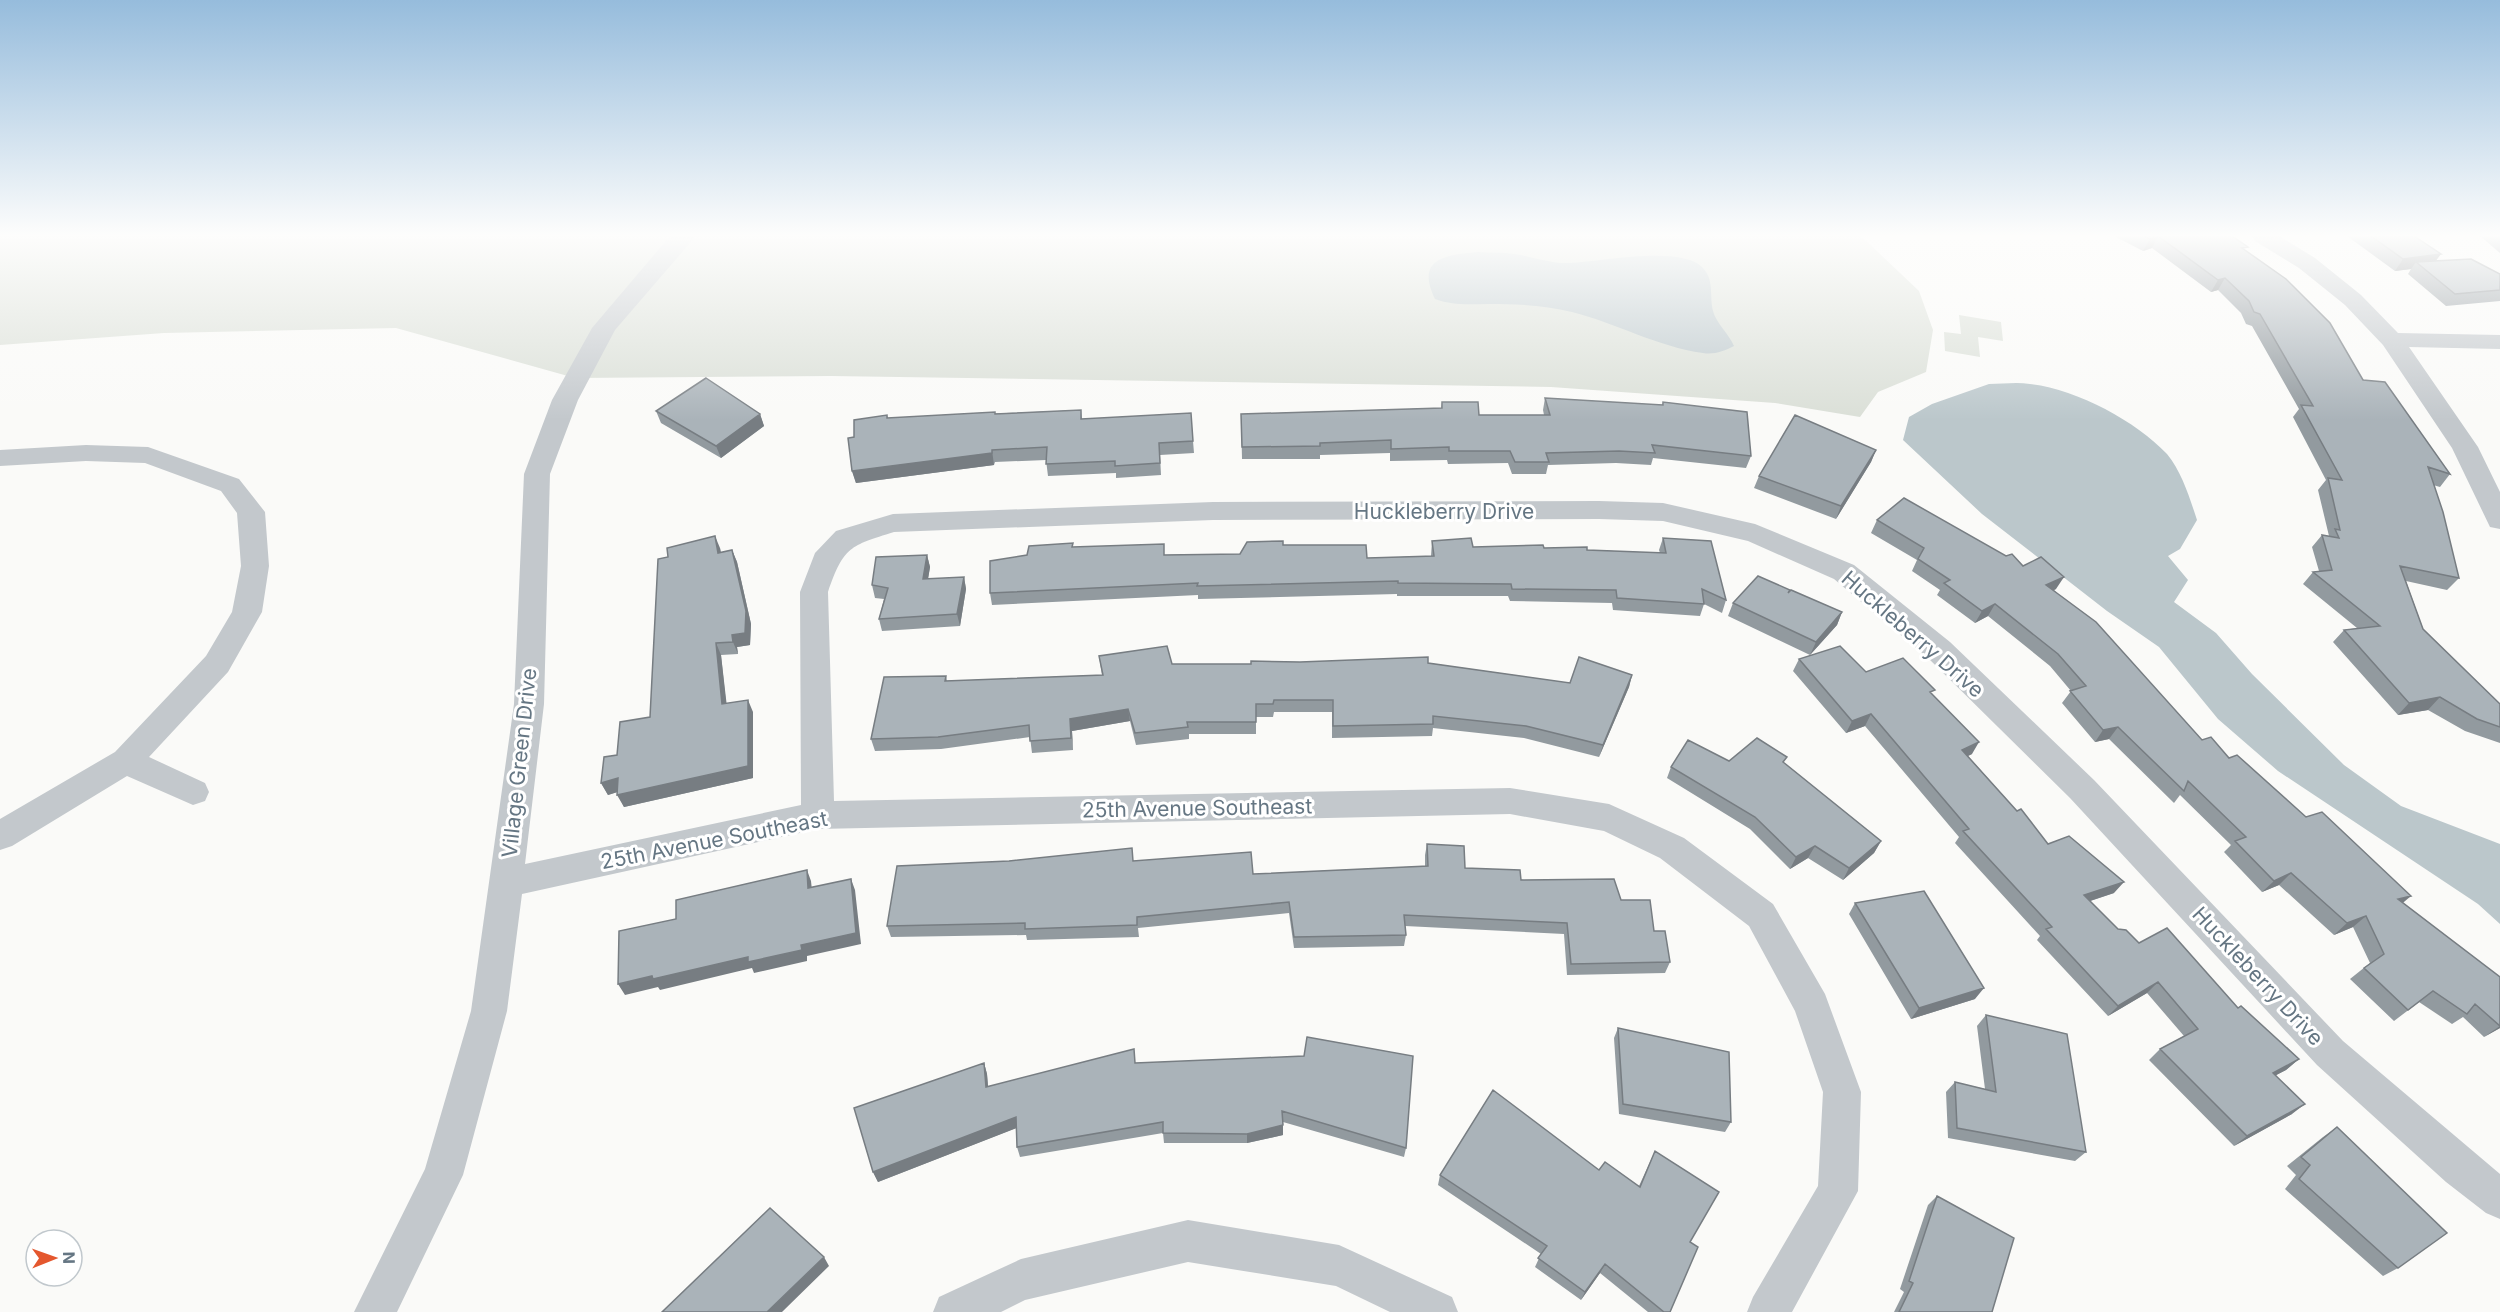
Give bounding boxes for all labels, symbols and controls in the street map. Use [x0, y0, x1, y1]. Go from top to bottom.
street label: Huckleberry Drive [1354, 499, 1534, 524]
street label: Huckleberry Drive [1837, 565, 1989, 703]
street label: Village Green Drive [497, 667, 541, 859]
street label: 25th Avenue Southeast [1082, 793, 1313, 823]
street label: 25th Avenue Southeast [599, 806, 830, 874]
street label: Huckleberry Drive [2187, 902, 2329, 1050]
north arrow [24, 1228, 84, 1288]
text: N [59, 1251, 79, 1264]

